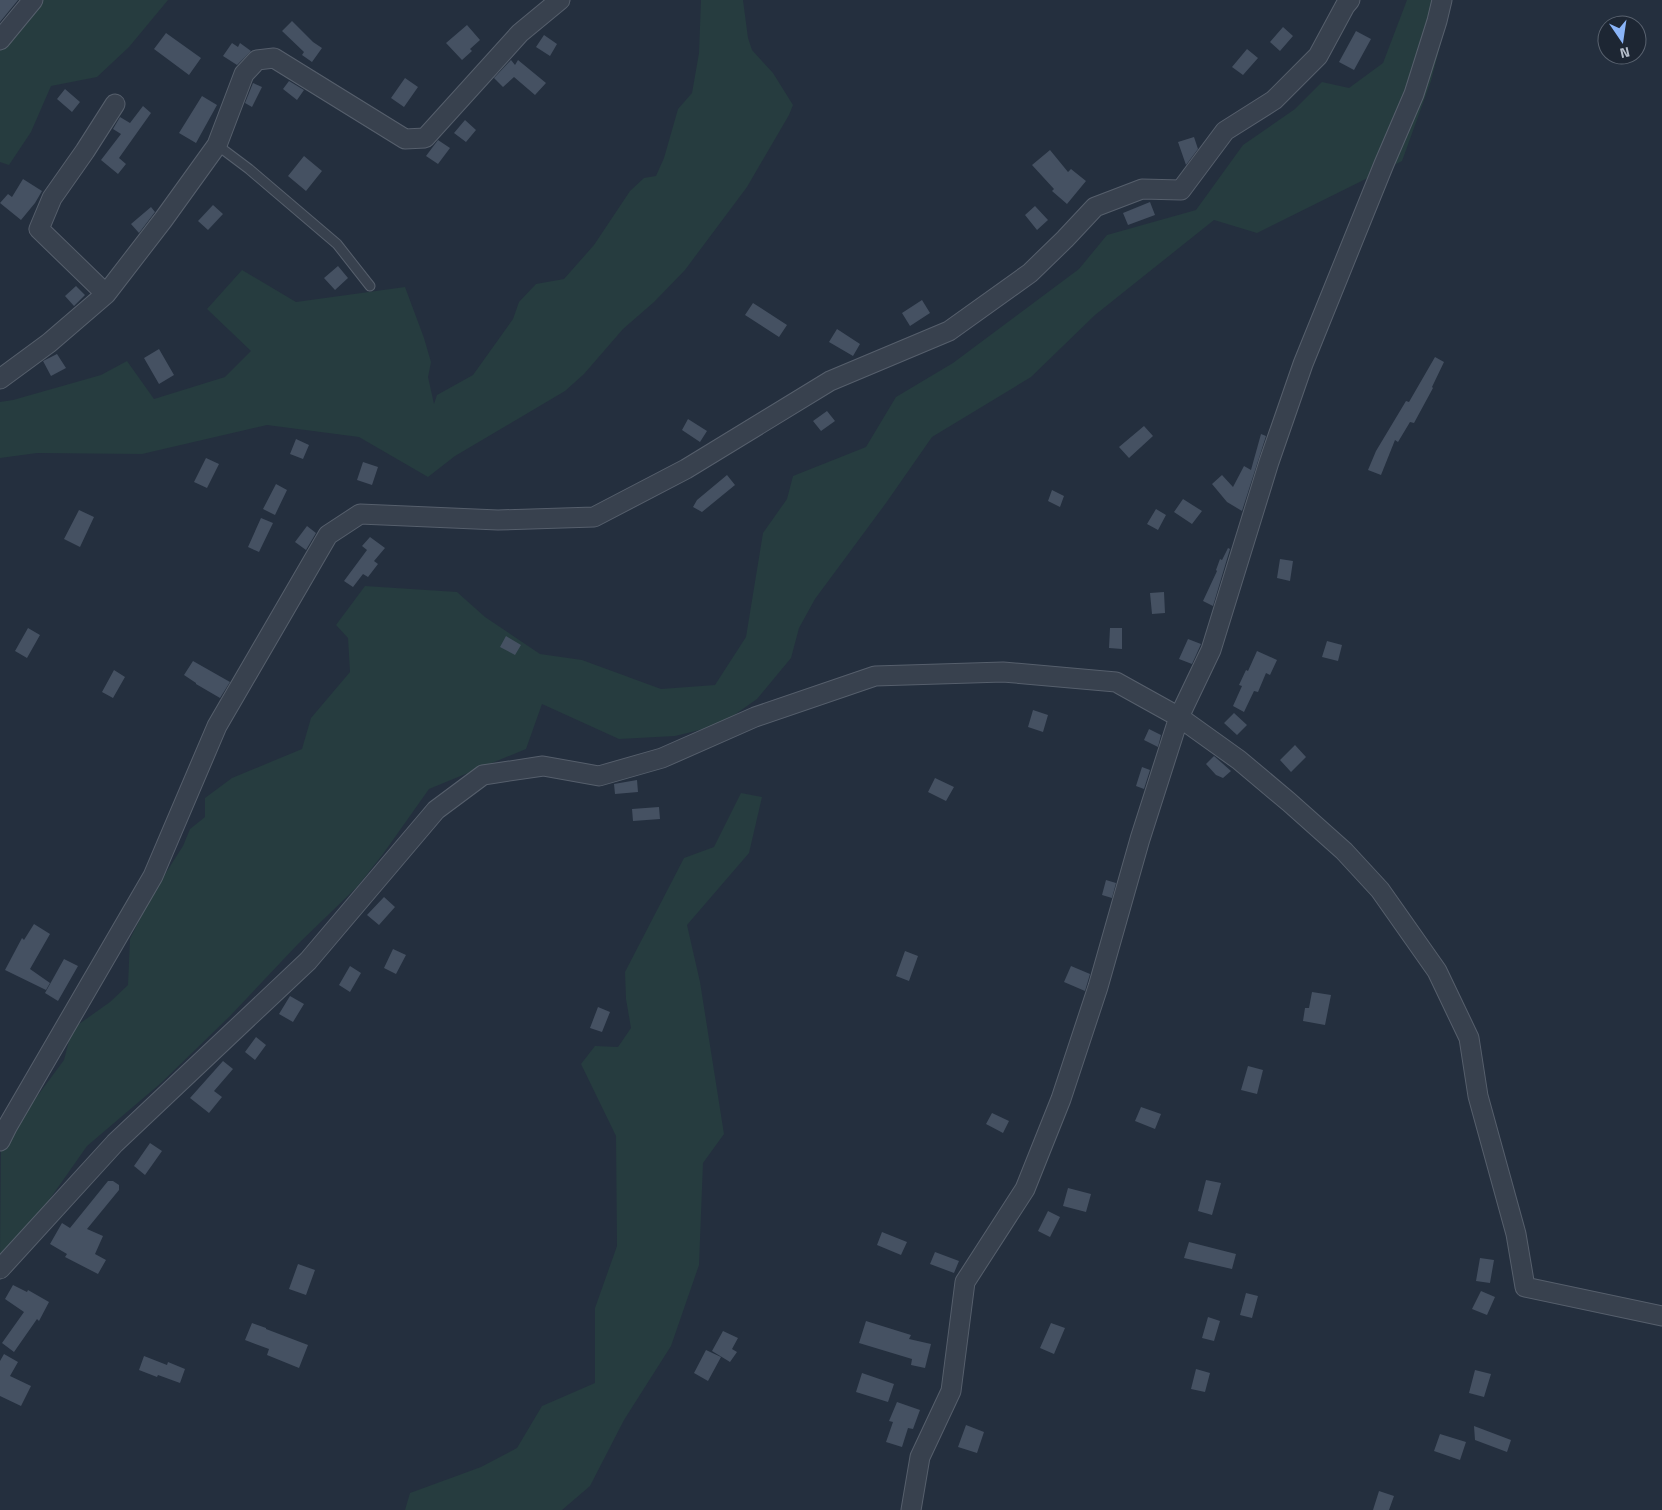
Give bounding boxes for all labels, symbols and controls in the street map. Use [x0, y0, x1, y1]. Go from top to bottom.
north arrow [1597, 15, 1647, 65]
text: N [1618, 42, 1632, 64]

